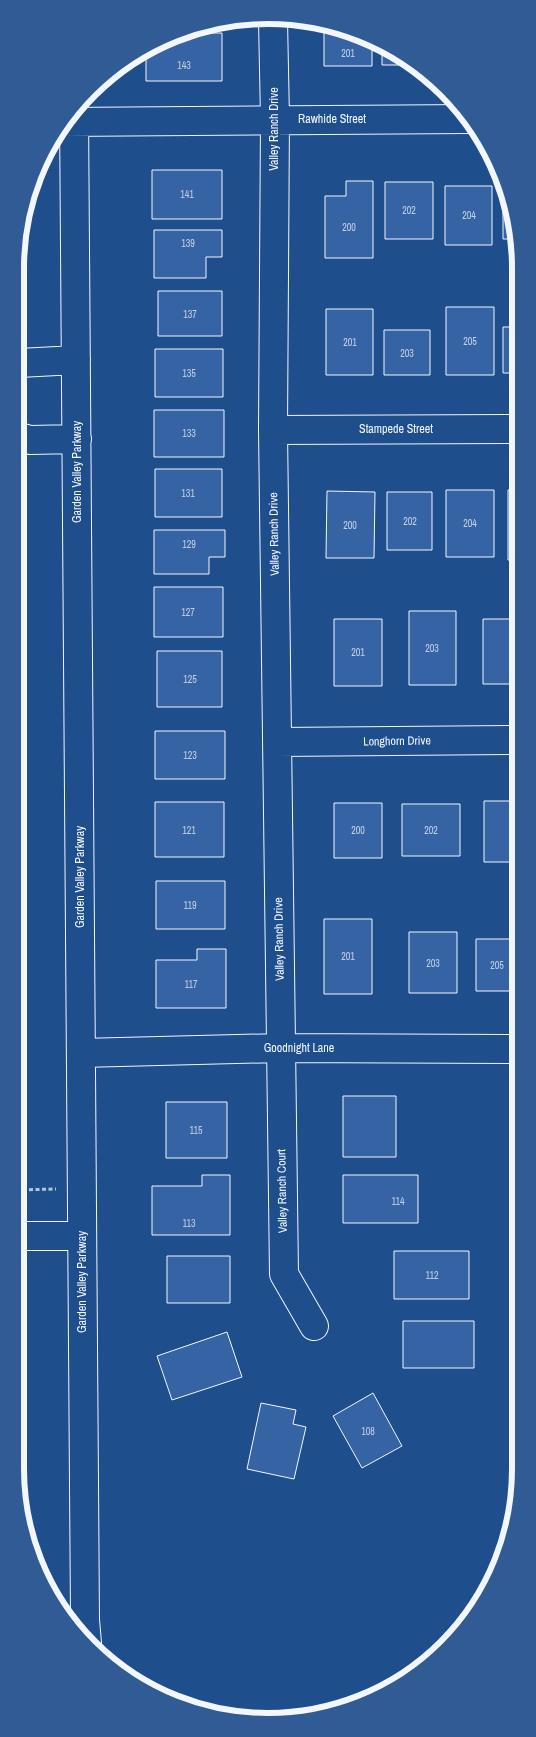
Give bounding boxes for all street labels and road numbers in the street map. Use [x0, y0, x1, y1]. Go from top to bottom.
street label: Valley Ranch Drive [266, 87, 282, 171]
street label: Rawhide Street [298, 111, 366, 127]
street label: Garden Valley Parkway [69, 421, 85, 523]
street label: Stampede Street [359, 421, 433, 437]
street label: Valley Ranch Drive [265, 492, 283, 576]
street label: Longhorn Drive [363, 732, 431, 750]
street label: Garden Valley Parkway [72, 826, 88, 928]
street label: Valley Ranch Drive [270, 897, 288, 981]
street label: Goodnight Lane [264, 1040, 334, 1056]
street label: Valley Ranch Court [273, 1149, 291, 1233]
street label: Garden Valley Parkway [74, 1231, 90, 1333]

